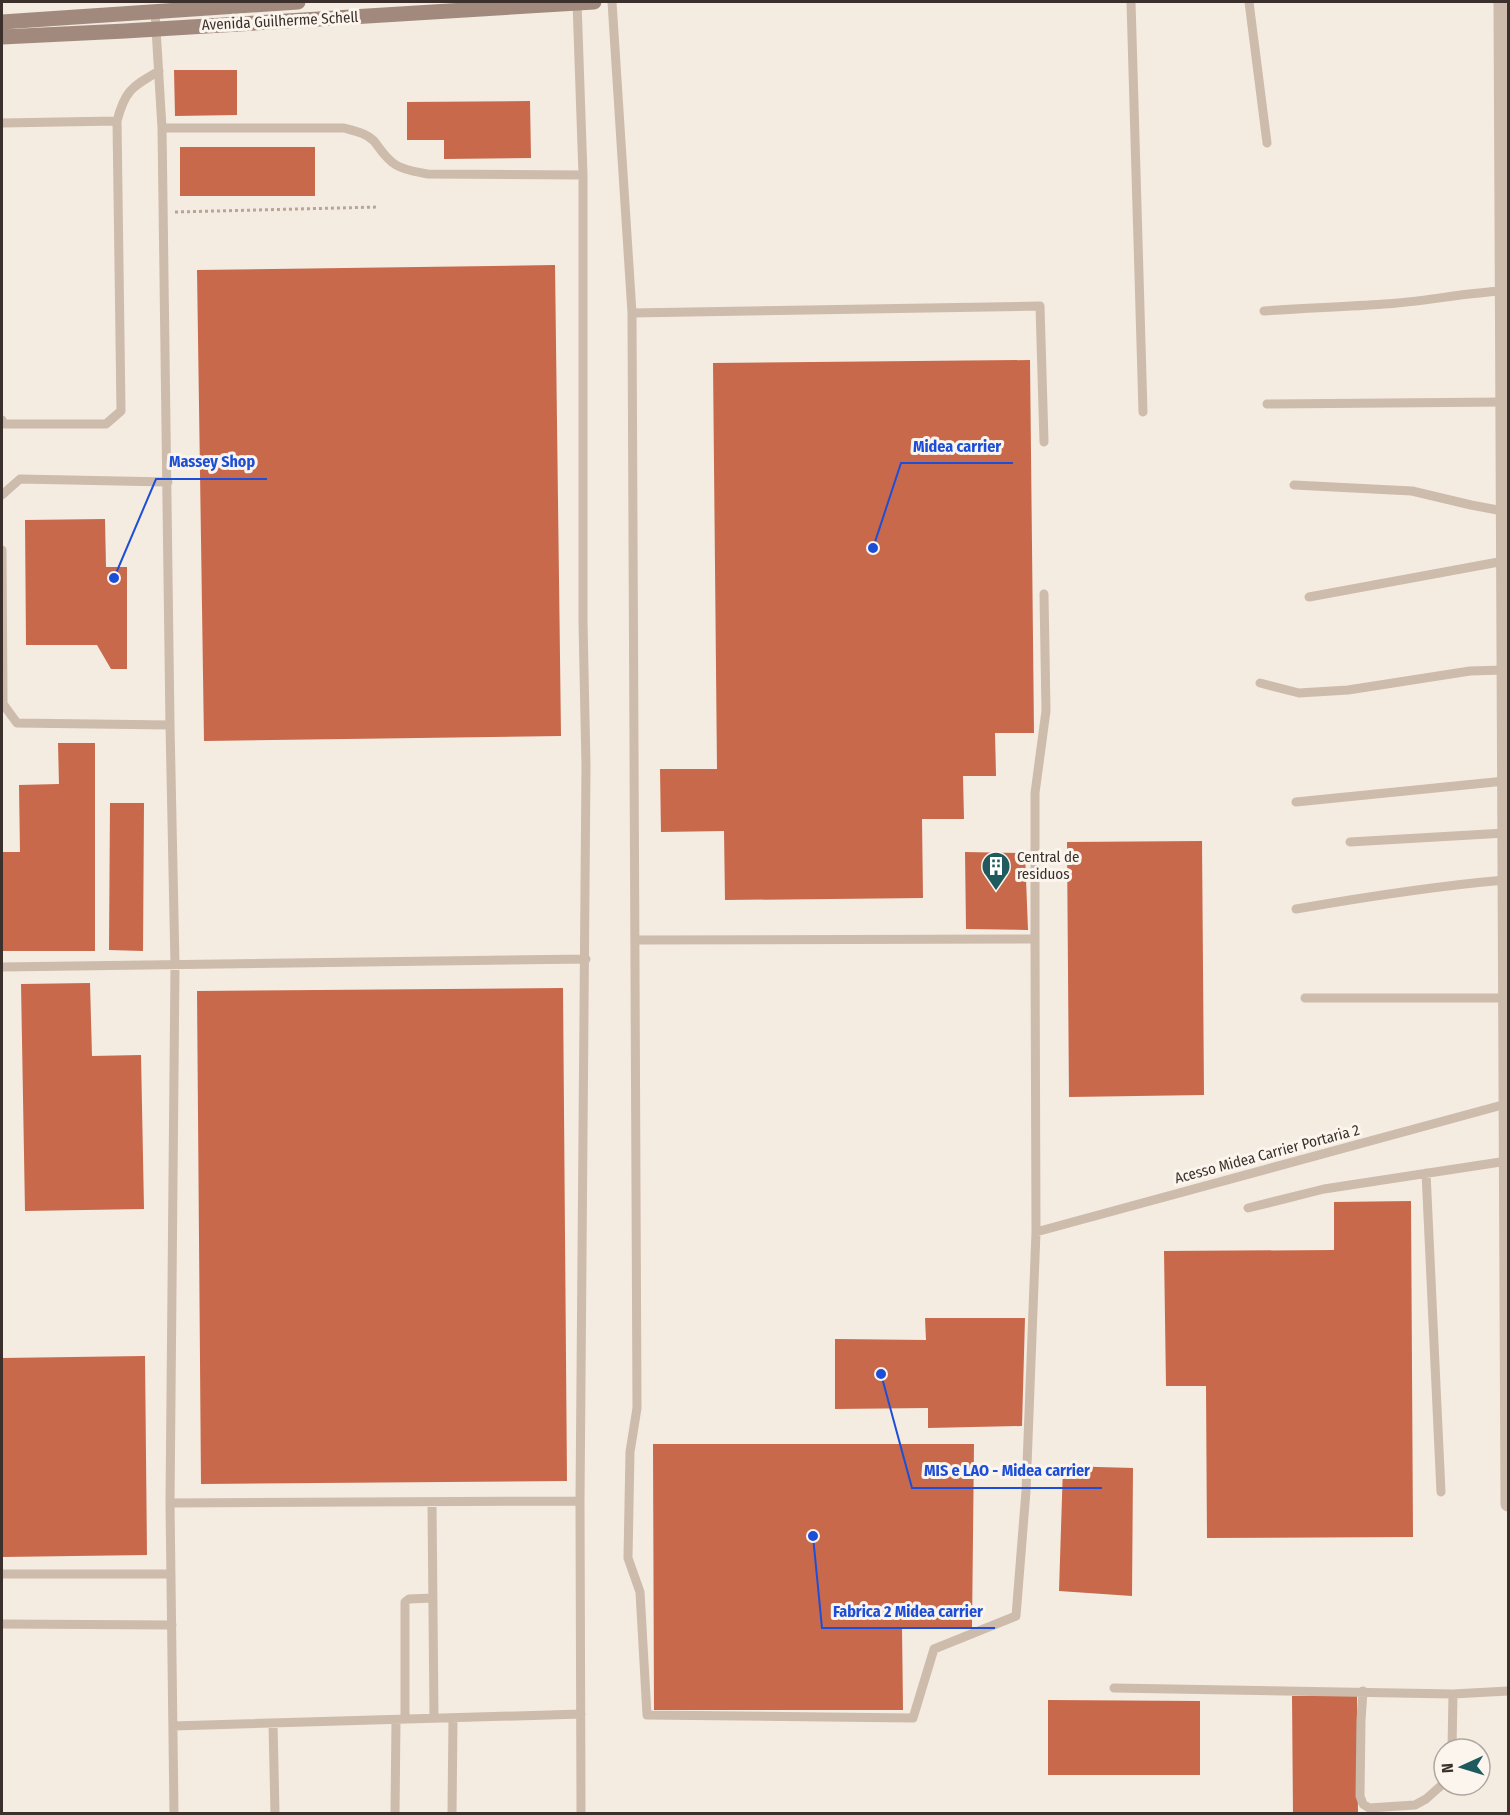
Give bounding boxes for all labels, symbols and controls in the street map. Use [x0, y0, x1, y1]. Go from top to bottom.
street label: Avenida Guilherme Schell [201, 8, 359, 34]
callout: Midea carrier [901, 429, 1013, 463]
text: Midea carrier [913, 437, 1001, 456]
callout: Massey Shop [156, 445, 267, 479]
text: Massey Shop [169, 452, 255, 471]
place label: Central de residuos [1017, 848, 1079, 883]
building icon: Central de residuos [980, 850, 1012, 892]
street label: Acesso Midea Carrier Portaria 2 [1173, 1121, 1362, 1187]
callout: MIS e LAO - Midea carrier [912, 1454, 1102, 1488]
text: MIS e LAO - Midea carrier [924, 1461, 1090, 1480]
callout: Fabrica 2 Midea carrier [822, 1594, 995, 1628]
text: Fabrica 2 Midea carrier [833, 1602, 983, 1621]
north arrow [1432, 1737, 1492, 1797]
text: N [1438, 1763, 1457, 1773]

